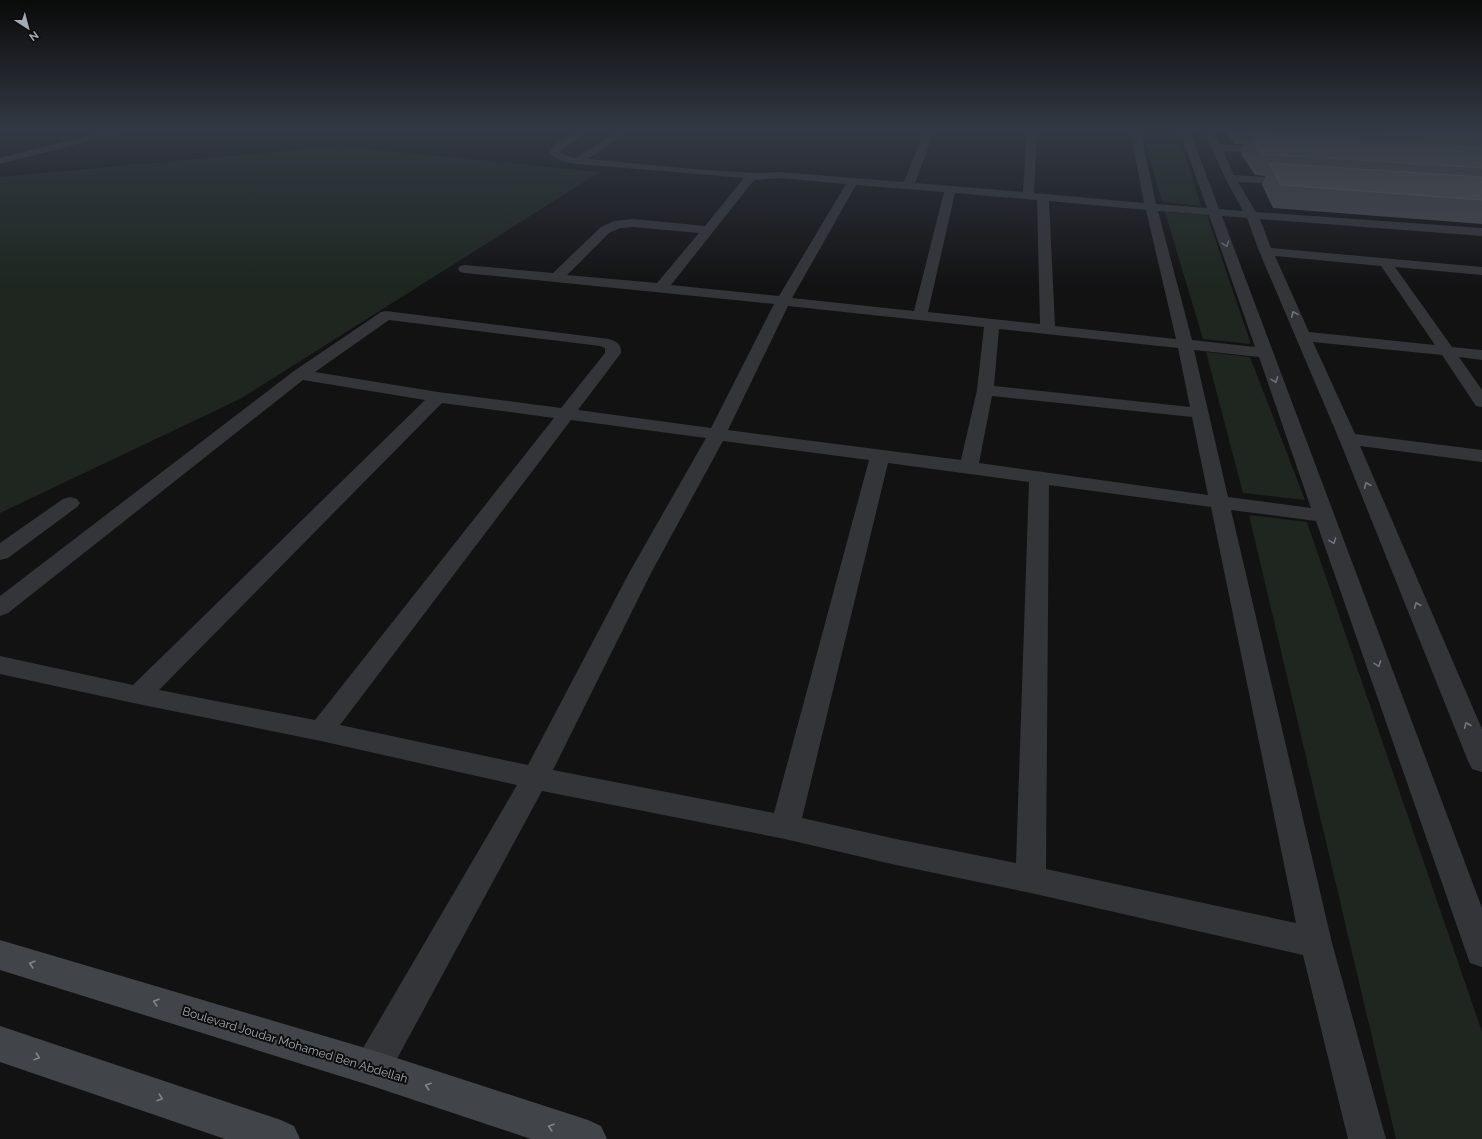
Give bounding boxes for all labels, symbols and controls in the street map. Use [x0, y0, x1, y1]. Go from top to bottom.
north arrow [8, 8, 48, 48]
text: N [26, 28, 41, 43]
one-way arrow [1221, 241, 1230, 248]
one-way arrow [1291, 311, 1299, 318]
one-way arrow [1270, 376, 1279, 383]
one-way arrow [1364, 481, 1372, 488]
one-way arrow [1329, 538, 1337, 545]
one-way arrow [1414, 602, 1422, 609]
one-way arrow [1373, 660, 1381, 667]
one-way arrow [1464, 722, 1472, 730]
one-way arrow [29, 960, 36, 969]
one-way arrow [153, 998, 160, 1007]
street label: Boulevard Joudar Mohamed Ben Abdellah [181, 1004, 409, 1086]
one-way arrow [33, 1052, 40, 1061]
one-way arrow [424, 1083, 431, 1091]
one-way arrow [157, 1094, 164, 1102]
one-way arrow [548, 1123, 555, 1132]

